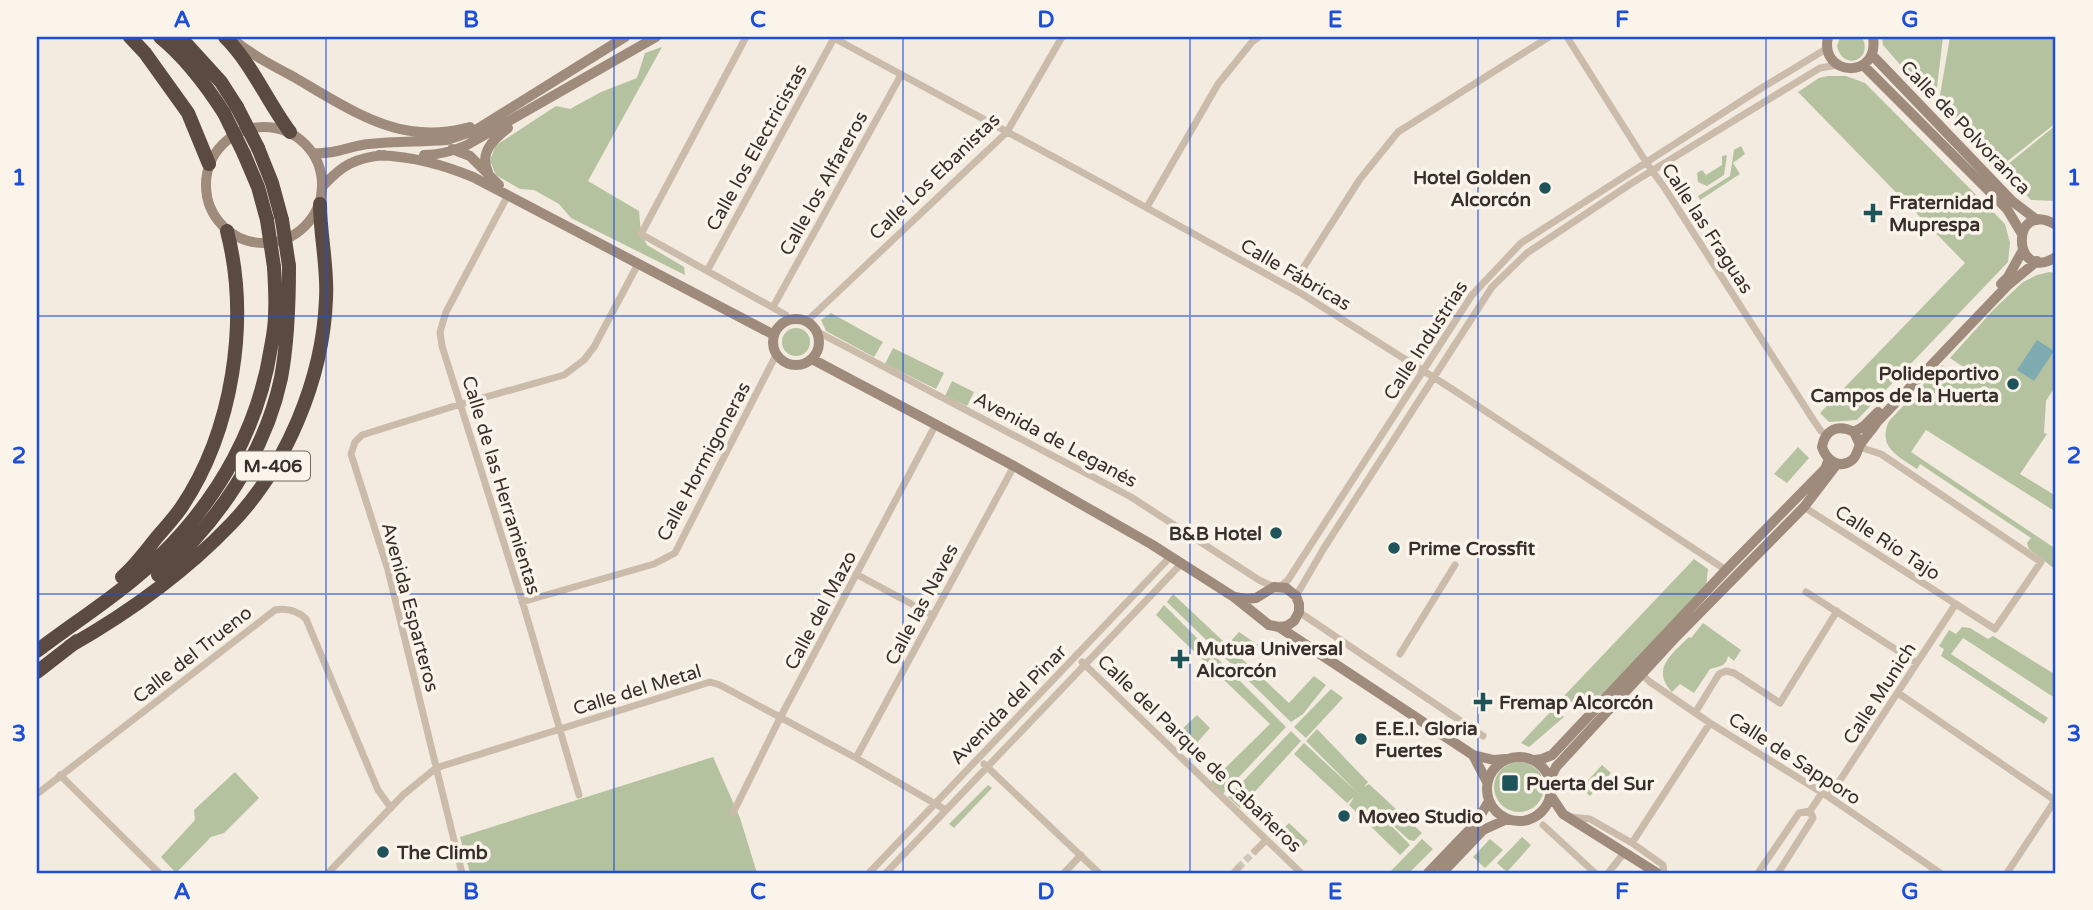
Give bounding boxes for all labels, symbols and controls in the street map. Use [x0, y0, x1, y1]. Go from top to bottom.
text: A [173, 6, 191, 34]
text: B [463, 6, 479, 34]
text: C [750, 6, 766, 34]
text: D [1037, 6, 1055, 34]
text: E [1328, 6, 1342, 34]
text: F [1615, 6, 1629, 34]
text: G [1901, 6, 1919, 34]
street label: Calle de Polvoranca [1896, 56, 2035, 199]
street label: Calle los Electricistas [702, 60, 812, 235]
street label: Calle los Alfareros [775, 108, 873, 259]
street label: Calle Los Ebanistas [865, 109, 1004, 245]
street label: Calle las Fraguas [1657, 159, 1757, 298]
text: 1 [12, 164, 26, 192]
text: 1 [2067, 164, 2081, 192]
place label: Hotel Golden Alcorcón [1413, 167, 1531, 211]
marker: Hotel Golden Alcorcón [1537, 180, 1553, 196]
place label: Fraternidad Muprespa [1889, 192, 1994, 237]
marker: Fraternidad Muprespa [1863, 203, 1883, 223]
street label: Calle Fábricas [1236, 234, 1355, 315]
street label: Calle Industrias [1379, 277, 1473, 404]
place label: Polideportivo Campos de la Huerta [1810, 363, 1999, 408]
street label: Calle de las Herramientas [457, 373, 545, 597]
marker: Polideportivo Campos de la Huerta [2005, 376, 2021, 392]
street label: Calle Hormigoneras [653, 378, 755, 545]
street label: Avenida de Leganés [970, 388, 1141, 492]
text: 2 [12, 442, 26, 470]
text: 2 [2067, 442, 2081, 470]
road number: M-406 [236, 452, 310, 480]
street label: Calle Río Tajo [1831, 501, 1944, 585]
street label: Avenida Esparteros [377, 520, 443, 694]
place label: B&B Hotel [1169, 523, 1262, 545]
marker: B&B Hotel [1268, 525, 1284, 541]
place label: Prime Crossfit [1408, 538, 1536, 560]
street label: Calle las Naves [881, 540, 963, 669]
marker: Prime Crossfit [1386, 540, 1402, 556]
street label: Calle del Mazo [780, 547, 861, 674]
street label: Calle del Trueno [129, 602, 256, 708]
place label: Mutua Universal Alcorcón [1196, 638, 1343, 682]
street label: Calle Munich [1839, 639, 1921, 748]
street label: Avenida del Pinar [946, 640, 1072, 769]
marker: Mutua Universal Alcorcón [1170, 649, 1190, 669]
street label: Calle del Parque de Cabañeros [1093, 650, 1306, 857]
street label: Calle del Metal [570, 660, 704, 720]
marker: Fremap Alcorcón [1473, 692, 1493, 712]
place label: Fremap Alcorcón [1499, 692, 1653, 715]
street label: Calle de Sapporo [1724, 708, 1865, 810]
place label: E.E.I. Gloria Fuertes [1375, 718, 1478, 762]
text: 3 [12, 720, 26, 748]
text: 3 [2067, 720, 2081, 748]
marker: E.E.I. Gloria Fuertes [1353, 731, 1369, 747]
marker: Puerta del Sur [1500, 773, 1520, 793]
place label: Puerta del Sur [1526, 773, 1655, 795]
place label: Moveo Studio [1358, 806, 1483, 828]
marker: Moveo Studio [1336, 808, 1352, 824]
place label: The Climb [396, 842, 488, 864]
marker: The Climb [375, 844, 391, 860]
text: A [173, 878, 191, 906]
text: B [463, 878, 479, 906]
text: C [750, 878, 766, 906]
text: D [1037, 878, 1055, 906]
text: E [1328, 878, 1342, 906]
text: F [1615, 878, 1629, 906]
text: G [1901, 878, 1919, 906]

